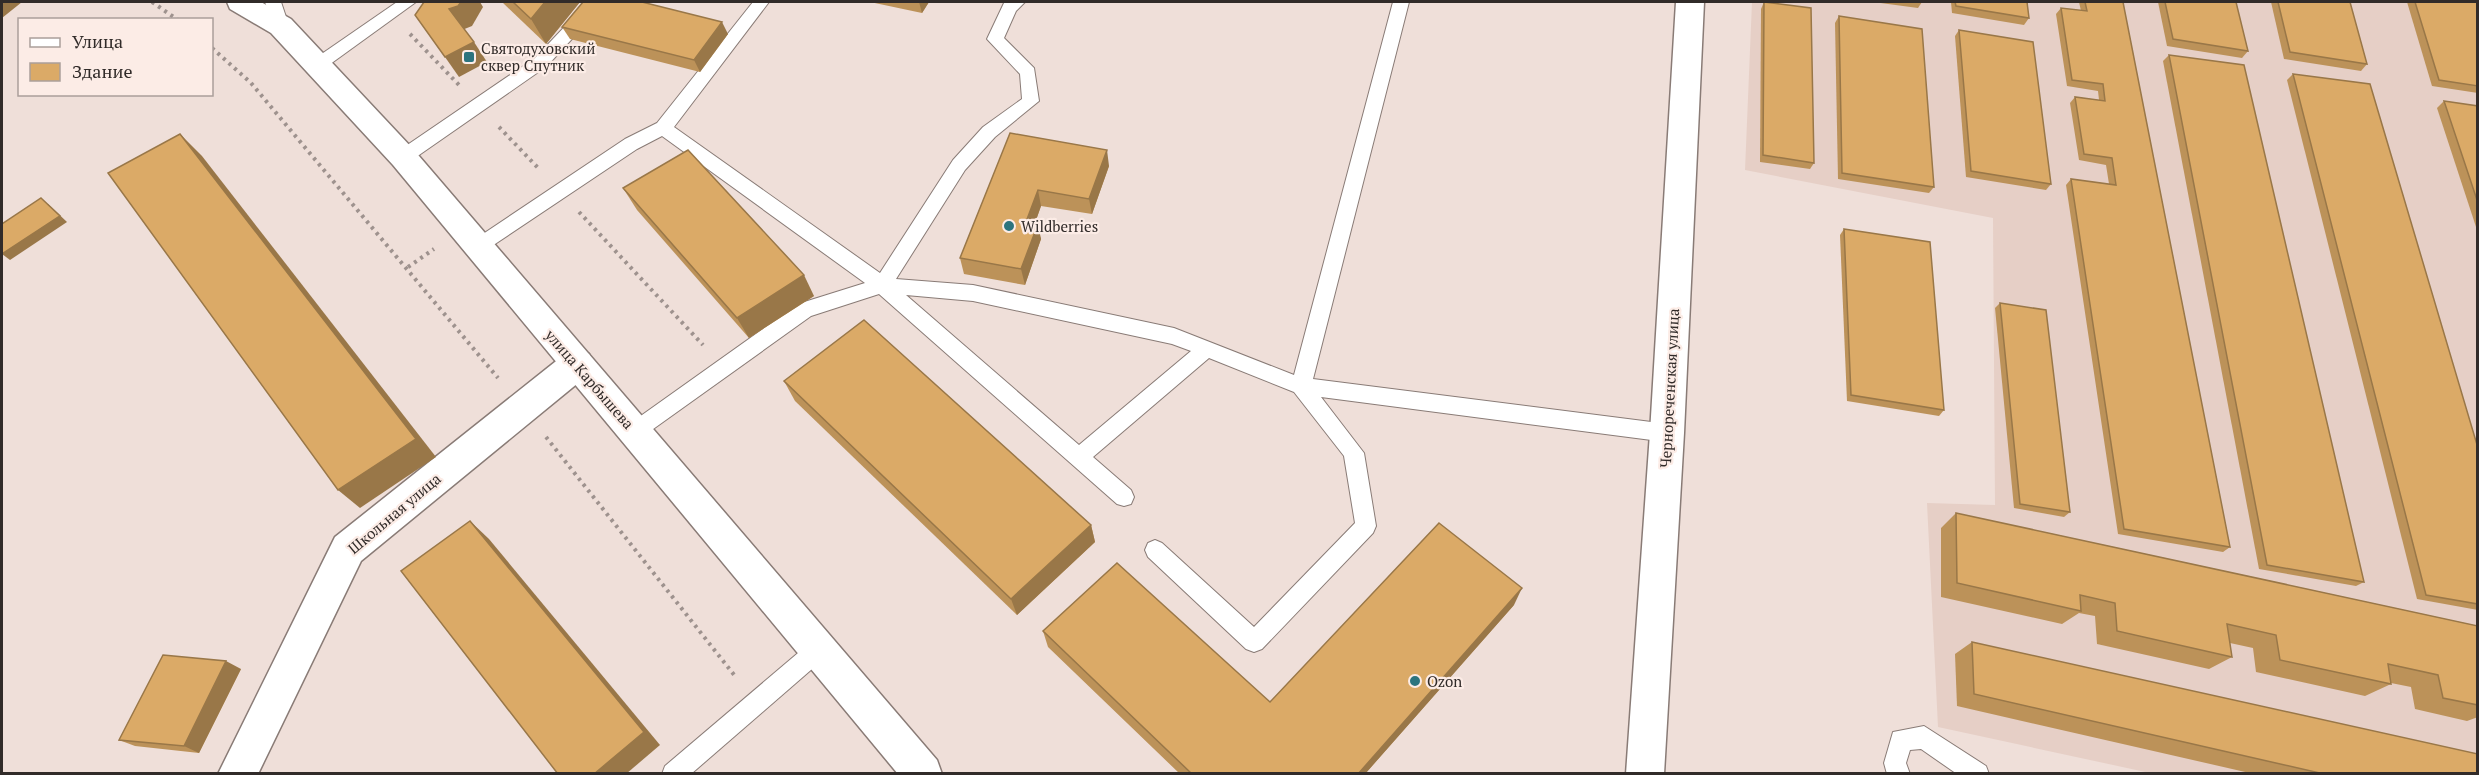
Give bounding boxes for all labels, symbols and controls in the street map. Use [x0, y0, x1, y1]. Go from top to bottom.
legend [18, 18, 213, 96]
text: Улица [72, 29, 123, 53]
place label: Святодуховский сквер Спутник [481, 38, 595, 75]
marker: Святодуховский сквер Спутник [462, 50, 476, 64]
text: Здание [72, 59, 132, 83]
place label: Wildberries [1021, 216, 1098, 236]
marker: Wildberries [1002, 219, 1016, 233]
street label: Чернореченская улица [1655, 307, 1683, 468]
street label: улица Карбышева [541, 324, 639, 433]
street label: Школьная улица [343, 468, 445, 558]
place label: Ozon [1427, 671, 1462, 691]
marker: Ozon [1408, 674, 1422, 688]

